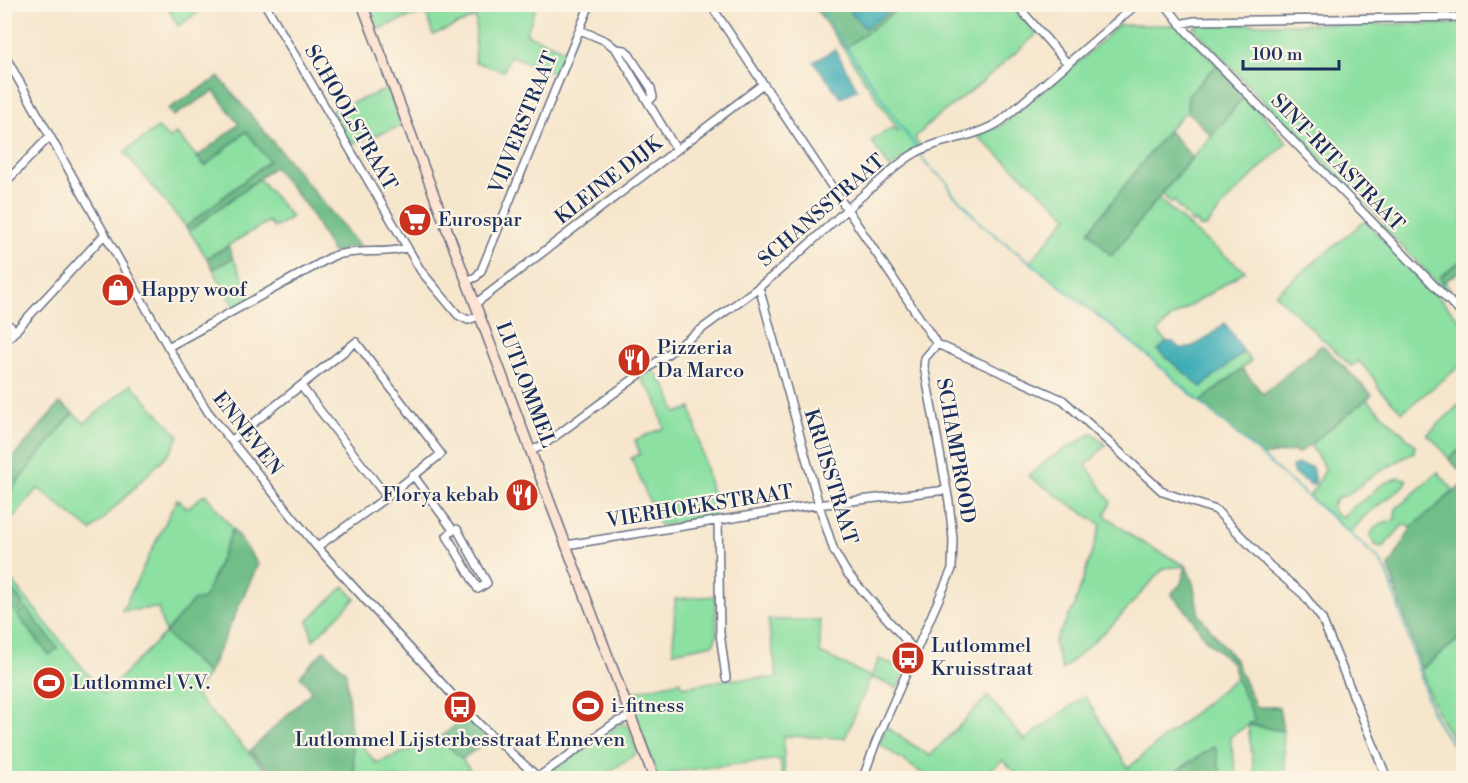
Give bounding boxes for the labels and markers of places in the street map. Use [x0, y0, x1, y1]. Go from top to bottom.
supermarket icon: Eurospar [397, 202, 433, 238]
place label: Eurospar [438, 208, 522, 233]
shop icon: Happy woof [100, 272, 136, 308]
place label: Happy woof [141, 278, 247, 303]
place label: Pizzeria Da Marco [657, 336, 744, 384]
restaurant icon: Pizzeria Da Marco [616, 342, 652, 378]
restaurant icon: Florya kebab [504, 477, 540, 513]
place label: Florya kebab [382, 483, 499, 508]
place label: Lutlommel Kruisstraat [931, 634, 1033, 682]
bus stop icon: Lutlommel Kruisstraat [890, 640, 926, 676]
sports icon: Lutlommel V.V. [31, 665, 67, 701]
place label: Lutlommel V.V. [72, 671, 210, 696]
sports icon: i-fitness [570, 688, 606, 724]
bus stop icon: Lutlommel Lijsterbesstraat Enneven [442, 689, 478, 725]
place label: i-fitness [611, 694, 684, 719]
place label: Lutlommel Lijsterbesstraat Enneven [295, 728, 625, 753]

